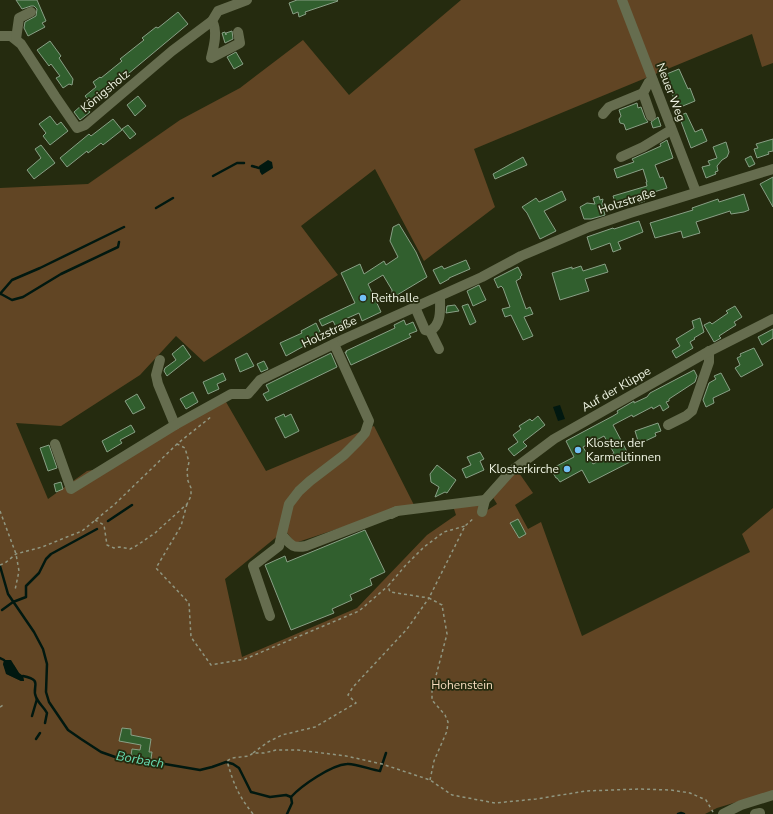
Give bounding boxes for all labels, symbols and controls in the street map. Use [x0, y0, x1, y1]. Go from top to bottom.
street label: Neuer Weg [652, 60, 690, 124]
street label: Königsholz [77, 66, 133, 116]
street label: Holzstraße [596, 184, 658, 218]
place label: Reithalle [371, 290, 419, 306]
marker: Reithalle [358, 293, 368, 303]
street label: Holzstraße [299, 312, 359, 352]
street label: Auf der Klippe [578, 363, 654, 415]
place label: Kloster der Karmelitinnen [586, 435, 661, 465]
marker: Kloster der Karmelitinnen [573, 445, 583, 455]
place label: Klosterkirche [489, 461, 559, 477]
marker: Klosterkirche [562, 464, 572, 474]
park label: Hohenstein [431, 677, 493, 693]
water label: Borbach [115, 747, 165, 773]

